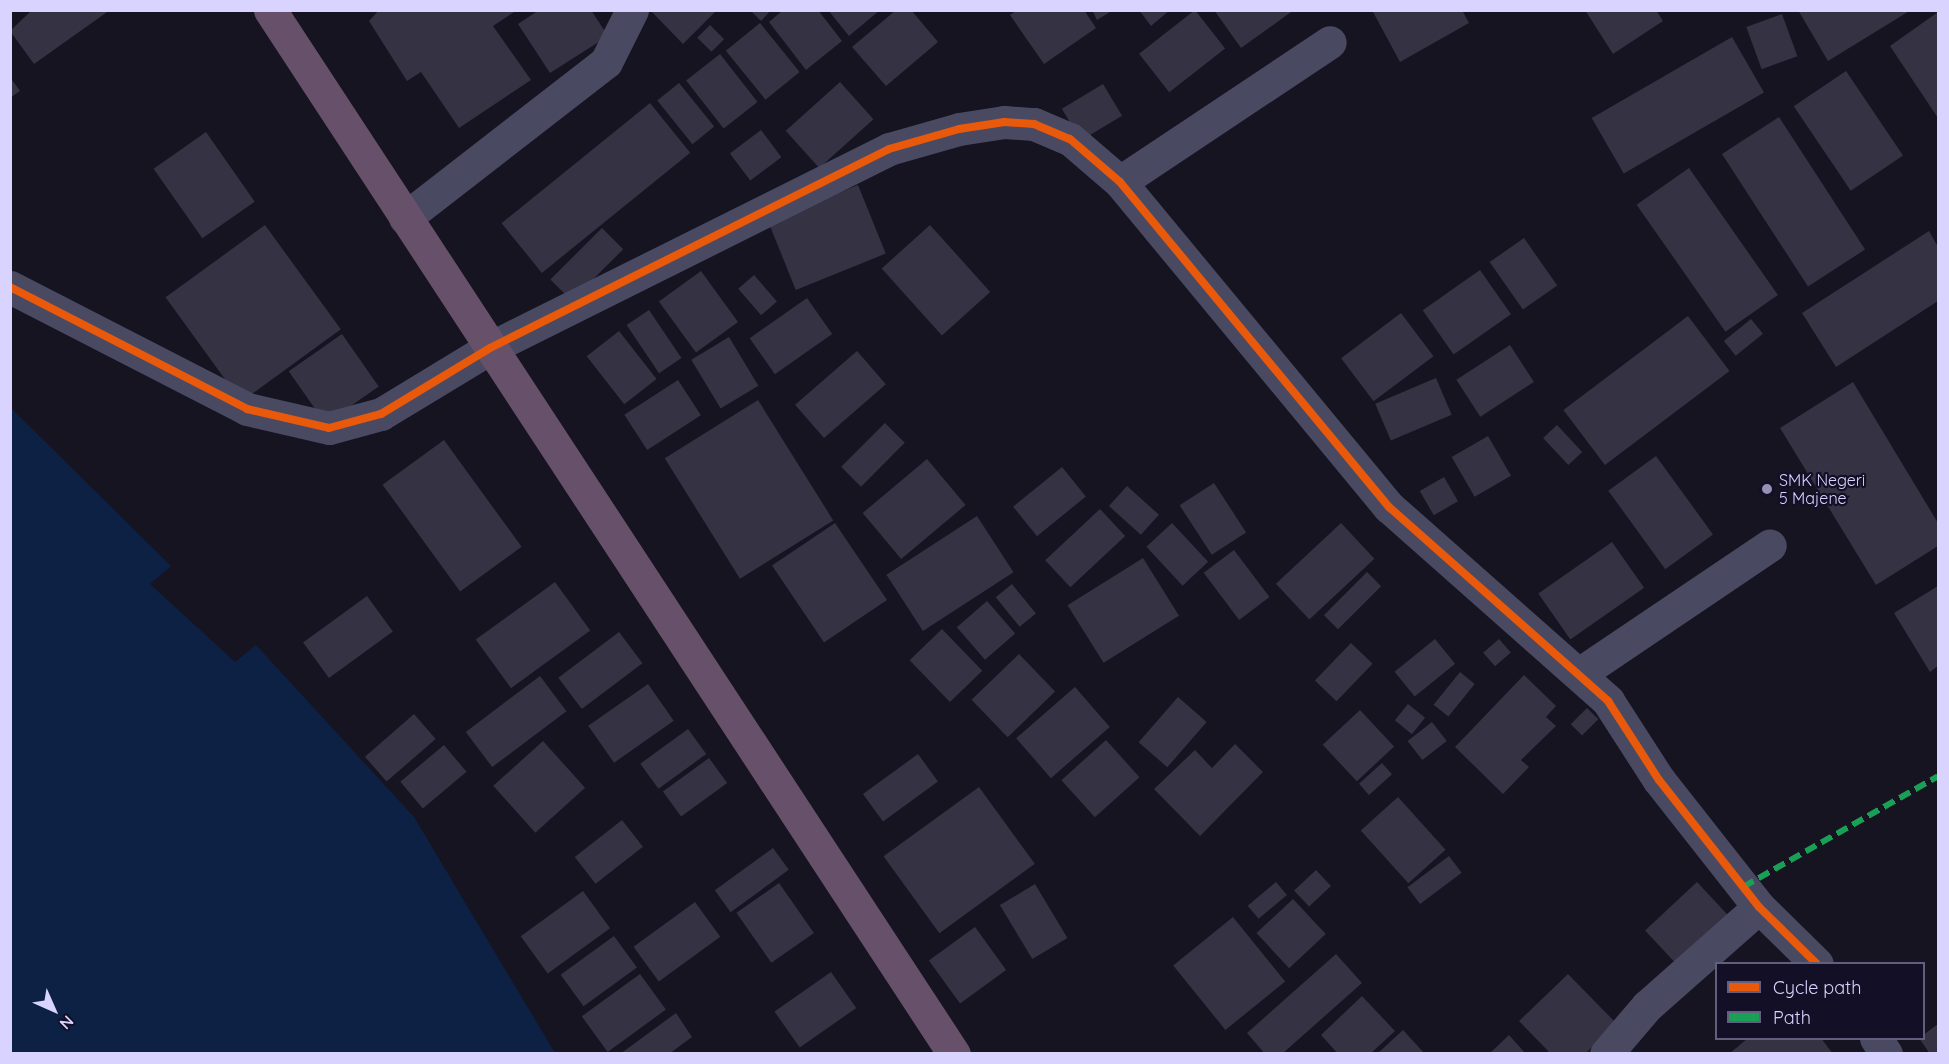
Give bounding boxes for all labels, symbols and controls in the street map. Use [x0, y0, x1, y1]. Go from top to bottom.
place label: SMK Negeri 5 Majene [1779, 470, 1865, 508]
marker: SMK Negeri 5 Majene [1760, 482, 1774, 496]
legend [1715, 962, 1925, 1040]
text: Cycle path [1773, 976, 1861, 999]
north arrow [24, 980, 84, 1040]
text: Path [1773, 1006, 1811, 1029]
text: N [56, 1011, 78, 1034]

